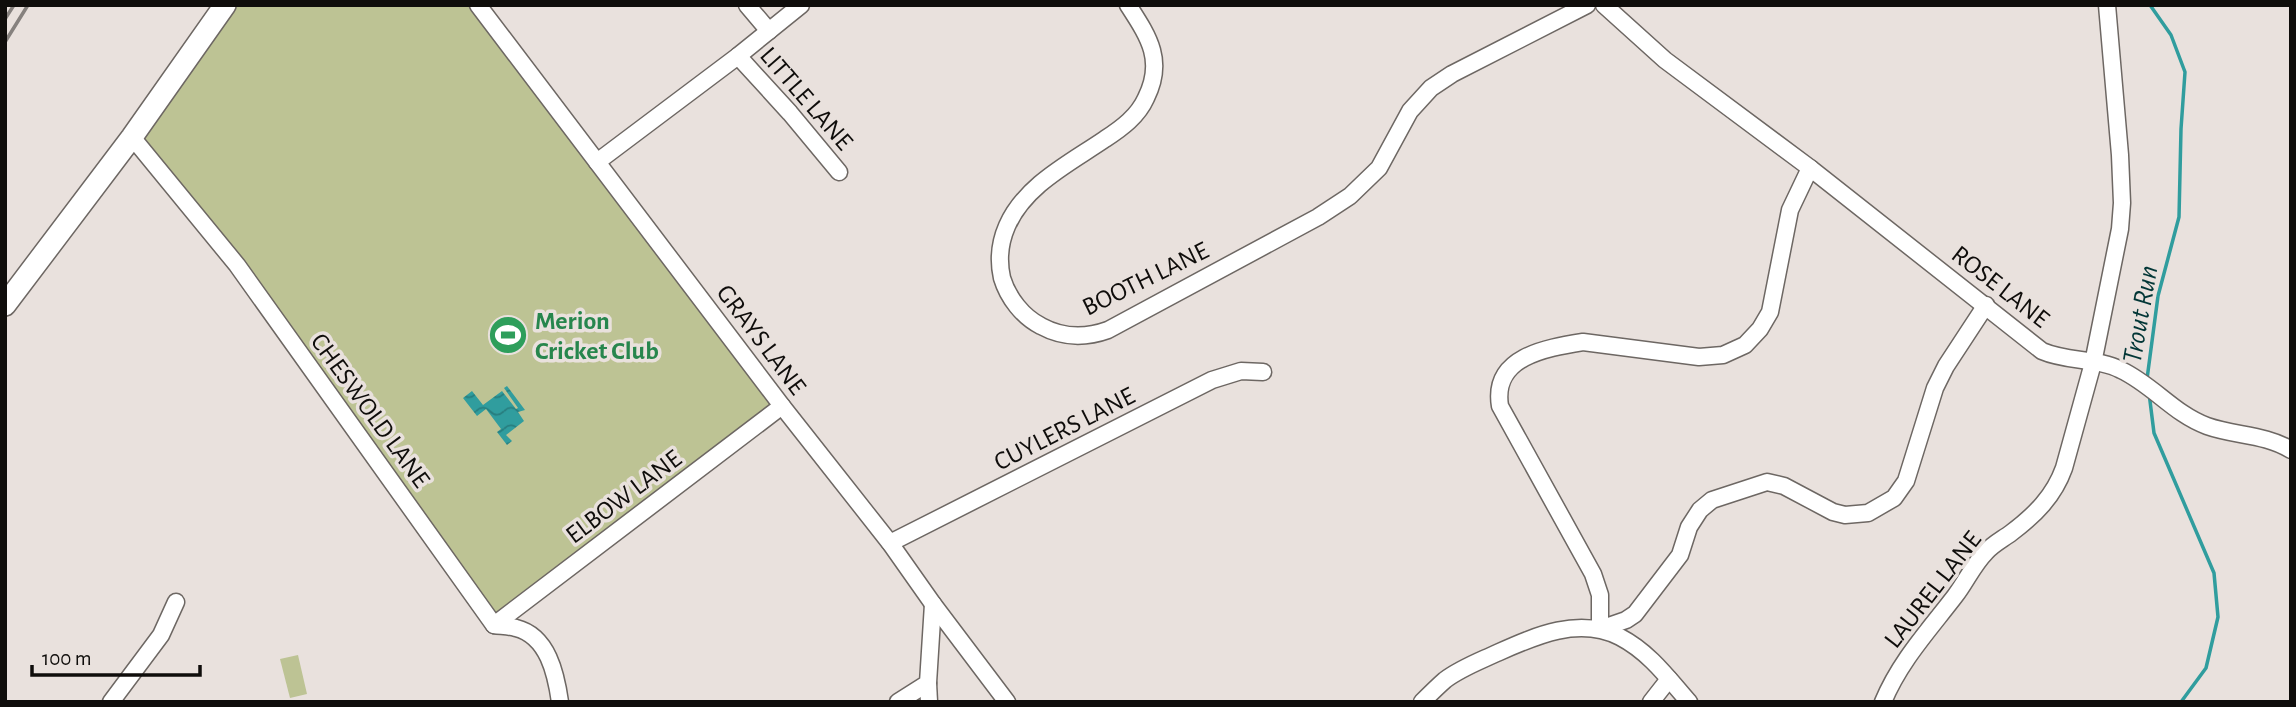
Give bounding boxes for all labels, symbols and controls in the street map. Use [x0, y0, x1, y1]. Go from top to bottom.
street label: LITTLE LANE [755, 42, 858, 155]
street label: BOOTH LANE [1078, 237, 1213, 321]
street label: ROSE LANE [1947, 241, 2054, 333]
water label: Trout Run [2119, 263, 2163, 365]
street label: GRAYS LANE [712, 280, 811, 399]
place label: Merion Cricket Club [535, 308, 659, 364]
sports icon: Merion Cricket Club [487, 314, 529, 356]
street label: CHESWOLD LANE [306, 329, 435, 492]
street label: CUYLERS LANE [990, 382, 1139, 475]
street label: ELBOW LANE [561, 445, 686, 548]
street label: LAUREL LANE [1879, 526, 1986, 653]
scale bar [32, 634, 200, 678]
text: 100 m [42, 648, 92, 669]

